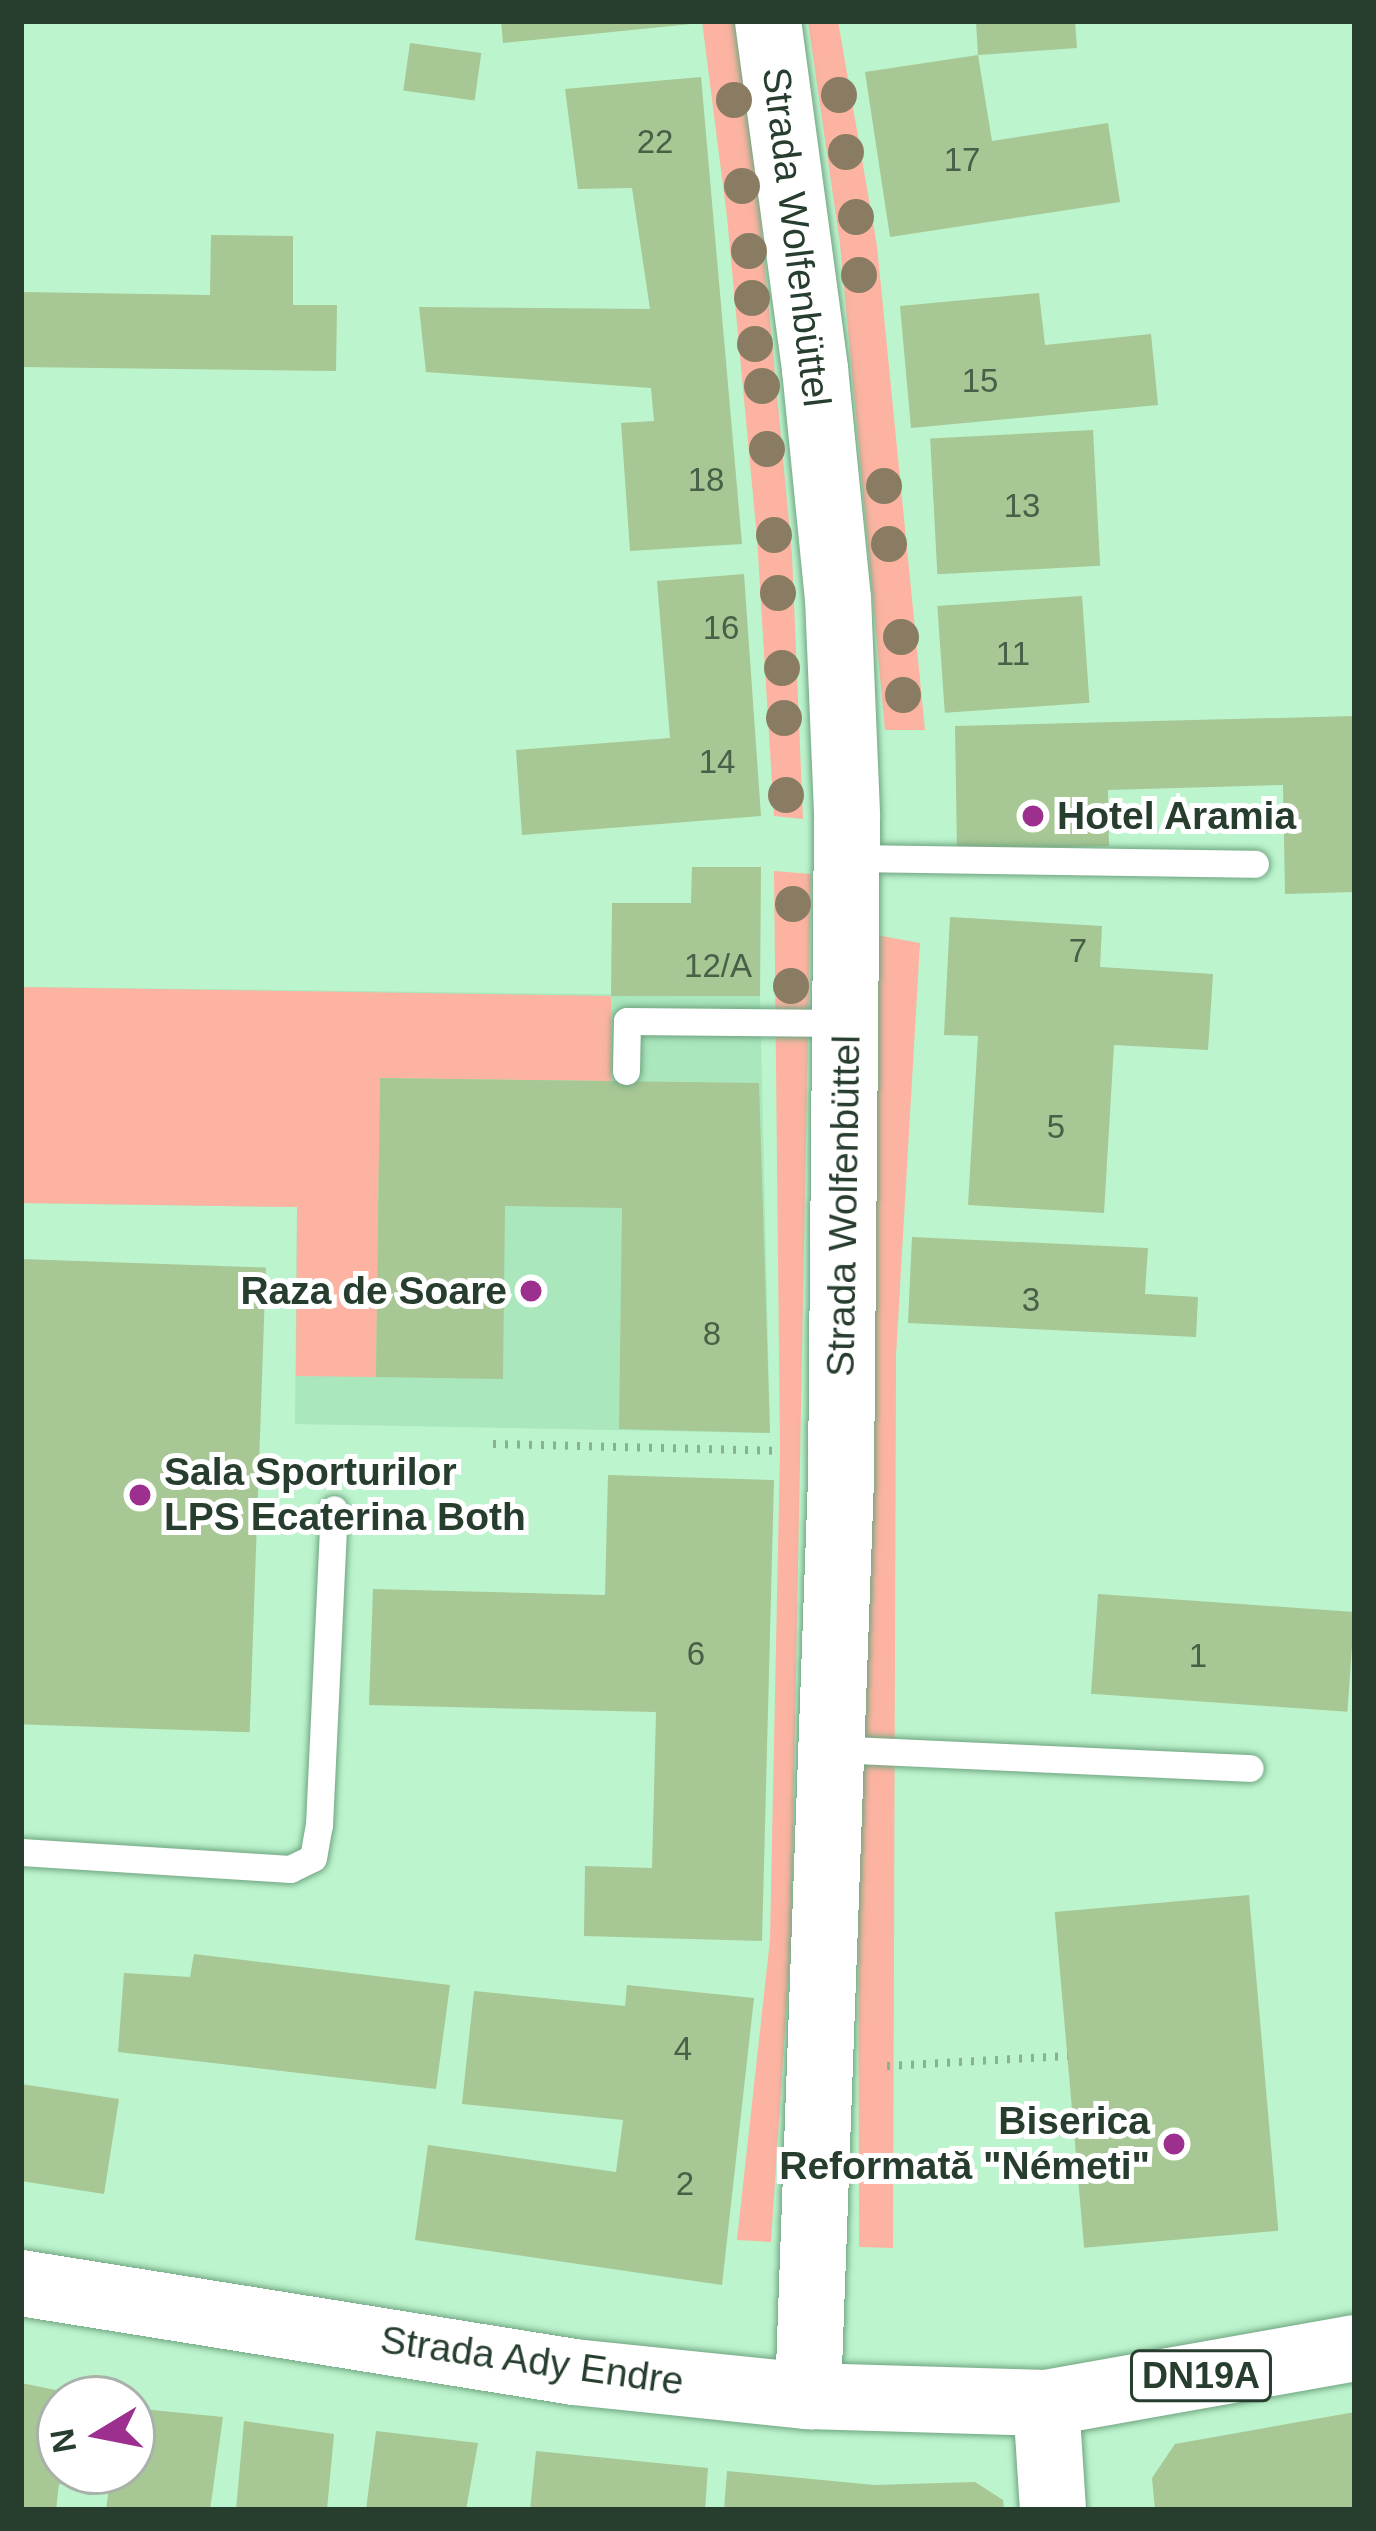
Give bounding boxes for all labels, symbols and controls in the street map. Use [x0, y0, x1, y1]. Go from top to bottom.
street label: Strada Wolfenbüttel [752, 65, 840, 409]
house number: 22 [637, 122, 673, 162]
house number: 17 [944, 140, 980, 180]
house number: 15 [962, 361, 998, 401]
house number: 18 [688, 460, 724, 500]
house number: 13 [1004, 486, 1040, 526]
house number: 16 [703, 608, 739, 648]
house number: 11 [996, 634, 1030, 674]
house number: 14 [699, 742, 735, 782]
place label: Hotel Aramia [1057, 793, 1298, 839]
marker: Hotel Aramia [1020, 803, 1046, 829]
house number: 7 [1069, 931, 1087, 971]
house number: 12/A [684, 946, 752, 986]
street label: Strada Wolfenbüttel [818, 1035, 870, 1377]
house number: 5 [1047, 1107, 1065, 1147]
place label: Raza de Soare [240, 1268, 507, 1314]
marker: Raza de Soare [518, 1278, 544, 1304]
house number: 3 [1022, 1280, 1040, 1320]
house number: 8 [703, 1314, 721, 1354]
place label: Sala Sporturilor LPS Ecaterina Both [164, 1450, 526, 1541]
marker: Sala Sporturilor LPS Ecaterina Both [127, 1482, 153, 1508]
house number: 6 [687, 1634, 705, 1674]
house number: 1 [1189, 1636, 1207, 1676]
house number: 4 [674, 2029, 692, 2069]
place label: Biserica Reformată "Németi" [779, 2099, 1150, 2190]
marker: Biserica Reformată "Németi" [1161, 2131, 1187, 2157]
house number: 2 [676, 2164, 694, 2204]
street label: Strada Ady Endre [376, 2316, 688, 2406]
road number: DN19A [1129, 2346, 1273, 2406]
north arrow [36, 2375, 156, 2495]
text: N [43, 2426, 83, 2456]

